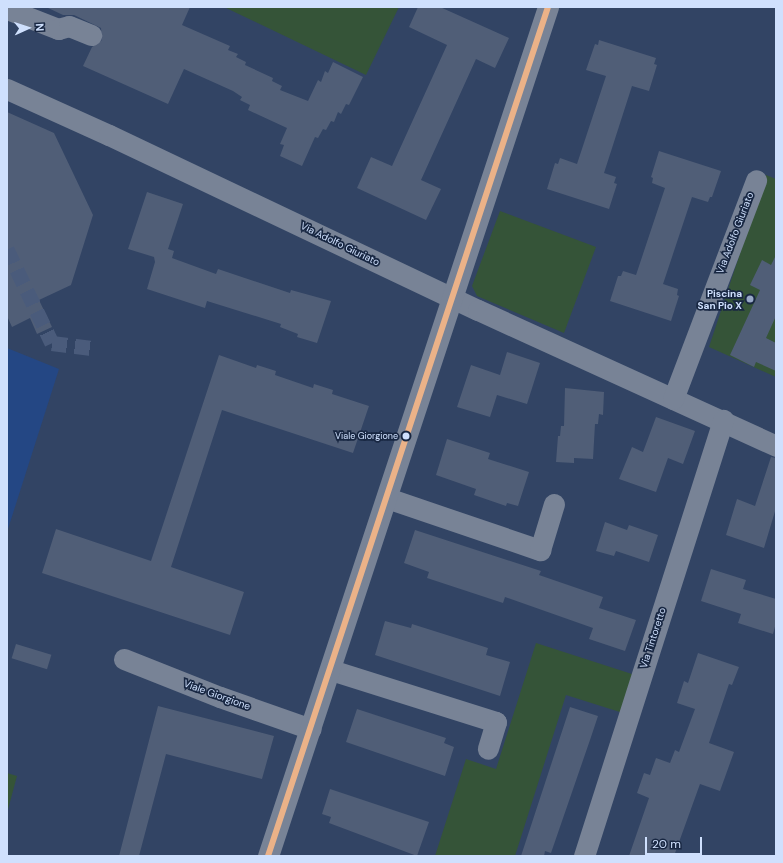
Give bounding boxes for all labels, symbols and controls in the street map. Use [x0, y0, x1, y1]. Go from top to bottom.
north arrow [8, 8, 48, 48]
text: N [33, 23, 47, 32]
street label: Via Adolfo Giuriato [714, 190, 756, 276]
street label: Via Adolfo Giuriato [298, 220, 382, 268]
place label: Piscina San Pio X [698, 287, 742, 310]
marker: Piscina San Pio X [745, 294, 755, 304]
place label: Viale Giorgione [335, 431, 398, 441]
marker: Viale Giorgione [401, 431, 411, 441]
street label: Via Tintoretto [638, 606, 668, 670]
street label: Viale Giorgione [182, 677, 252, 713]
scale bar [647, 829, 704, 855]
text: 20 m [652, 836, 681, 852]

